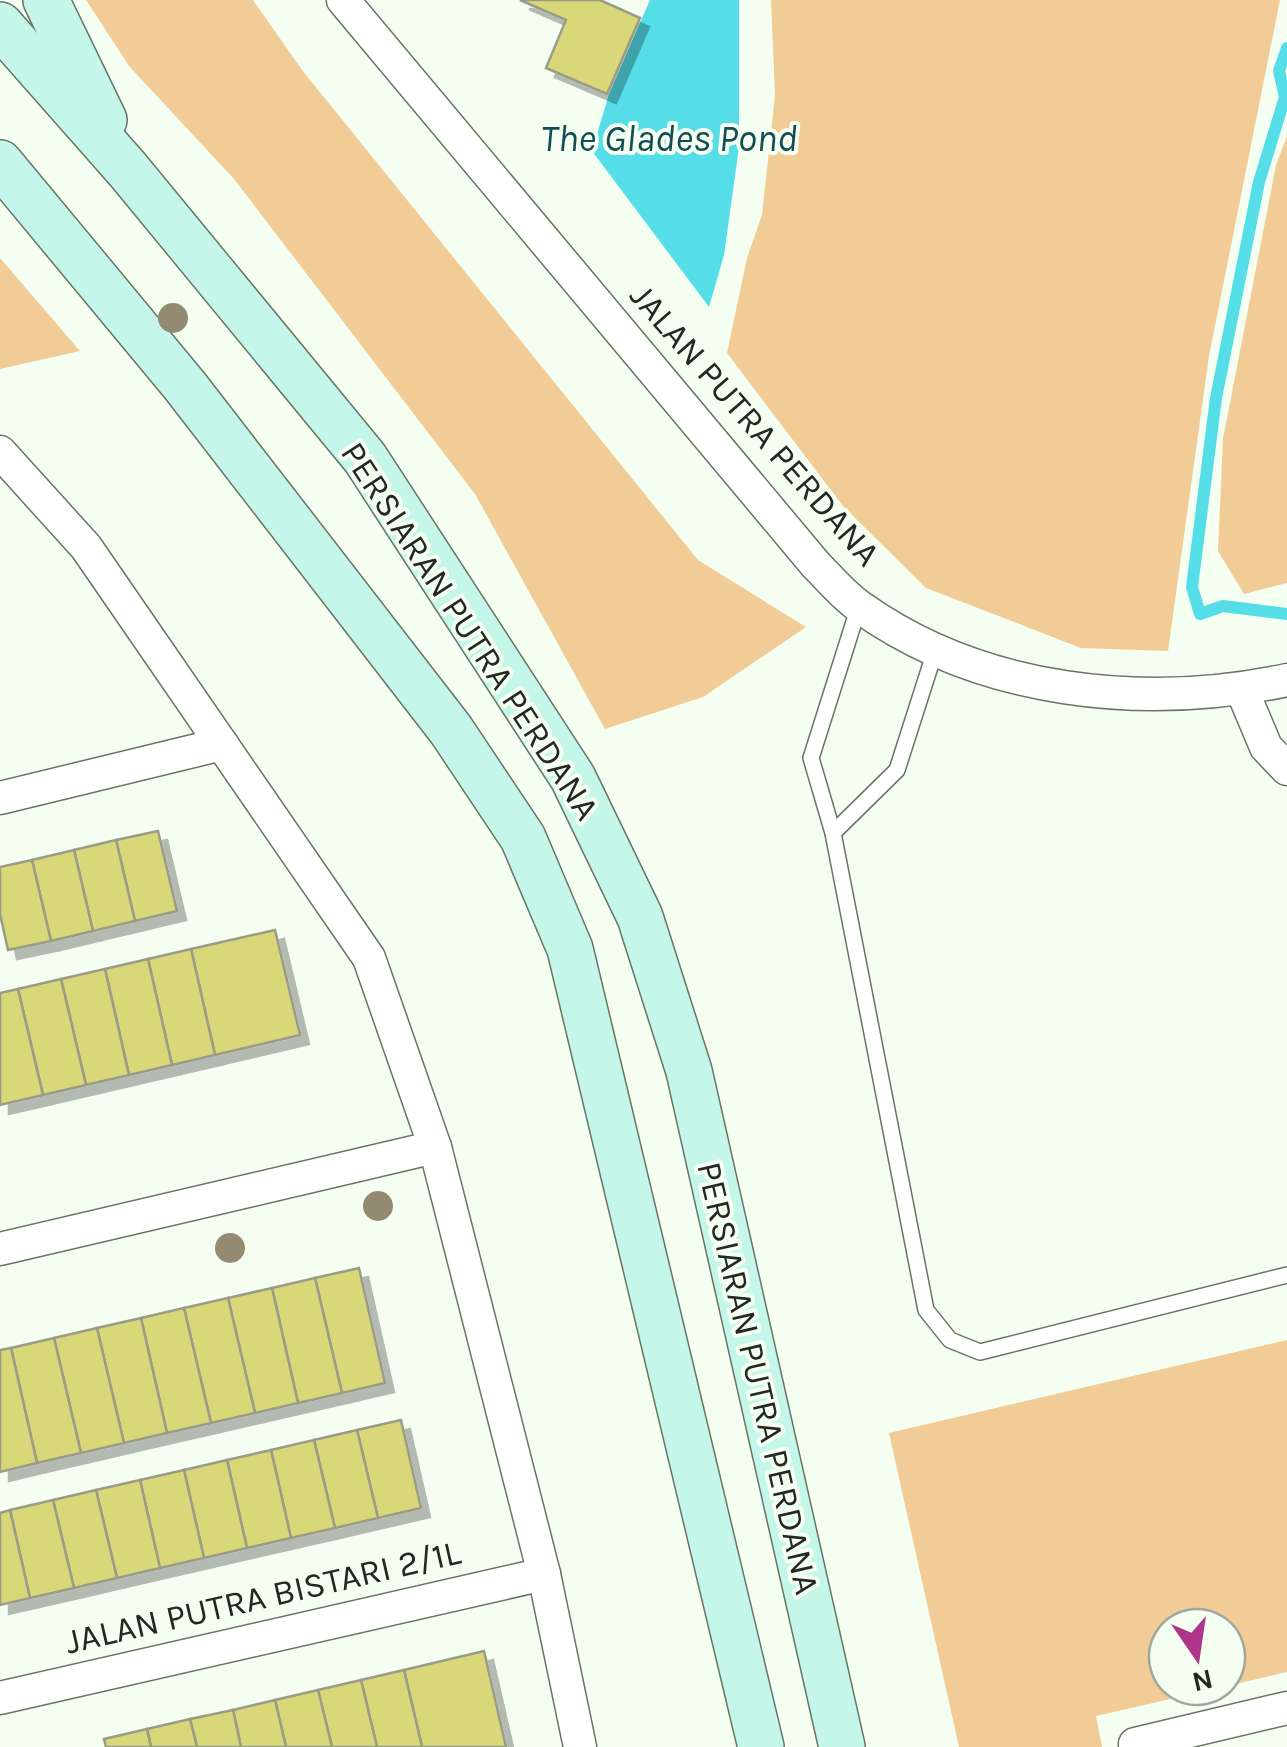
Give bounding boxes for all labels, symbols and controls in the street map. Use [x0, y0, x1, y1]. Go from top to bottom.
water label: The Glades Pond [541, 116, 797, 161]
street label: JALAN PUTRA PERDANA [621, 276, 889, 574]
street label: PERSIARAN PUTRA PERDANA [332, 434, 608, 828]
street label: PERSIARAN PUTRA PERDANA [688, 1158, 828, 1598]
street label: JALAN PUTRA BISTARI 2/1L [61, 1531, 465, 1662]
north arrow [1147, 1607, 1247, 1707]
text: N [1189, 1663, 1216, 1699]

